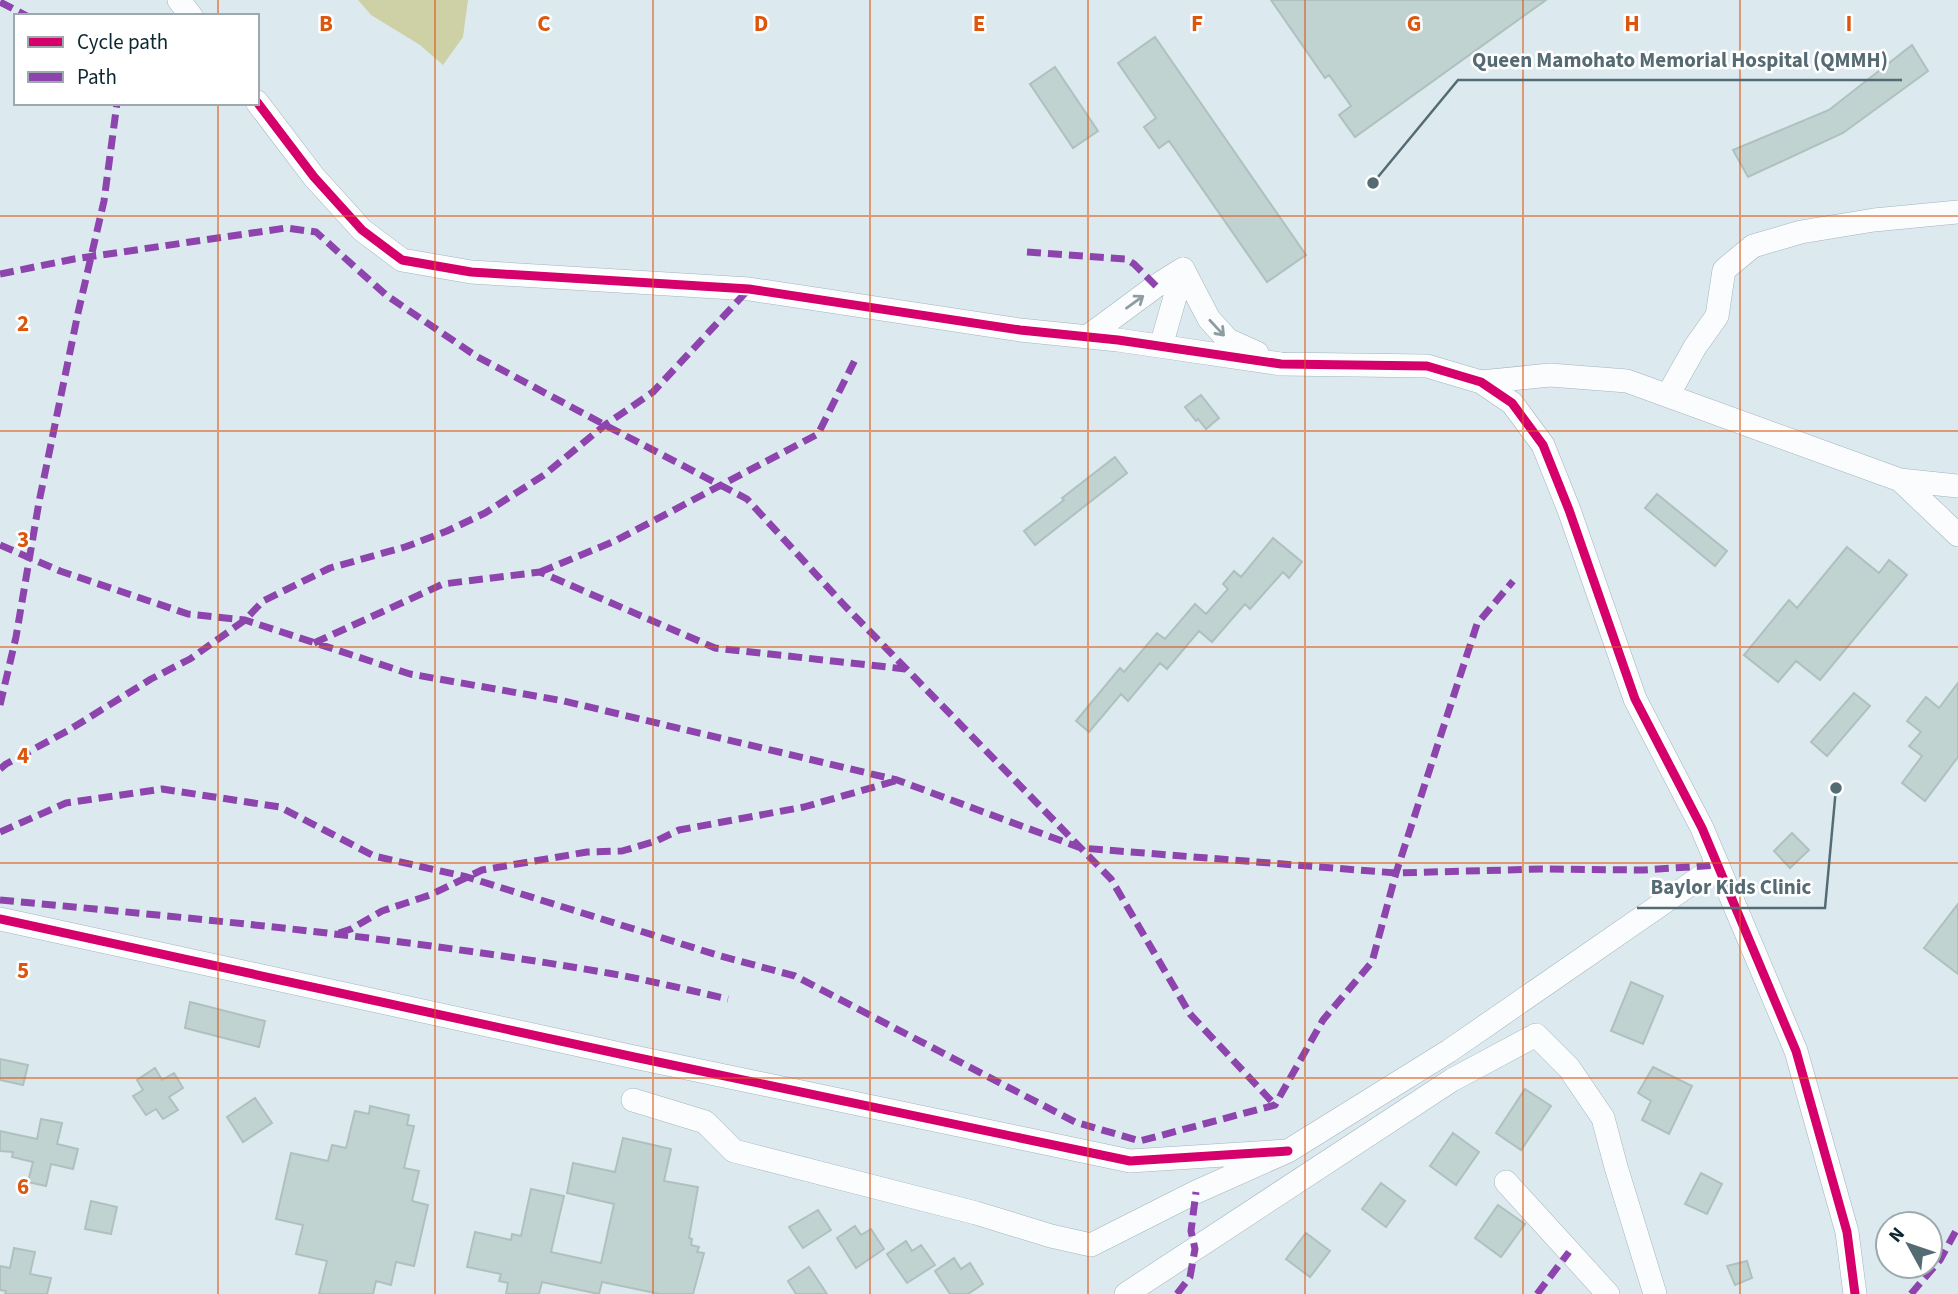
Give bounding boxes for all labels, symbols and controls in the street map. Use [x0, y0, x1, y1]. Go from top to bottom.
text: B [319, 7, 333, 40]
text: C [537, 7, 551, 40]
text: D [754, 7, 768, 40]
text: E [973, 7, 985, 40]
text: F [1191, 7, 1203, 40]
text: G [1407, 7, 1421, 40]
text: H [1624, 7, 1640, 40]
text: I [1846, 7, 1852, 40]
legend [14, 14, 259, 105]
text: Cycle path [77, 27, 168, 57]
callout: Queen Mamohato Memorial Hospital (QMMH) [1458, 38, 1902, 80]
text: Queen Mamohato Memorial Hospital (QMMH) [1472, 45, 1888, 75]
text: Path [77, 62, 117, 92]
one-way arrow [1125, 295, 1144, 310]
text: 2 [17, 307, 29, 340]
one-way arrow [1209, 319, 1225, 337]
text: 3 [17, 523, 29, 556]
text: 4 [17, 739, 29, 772]
callout: Baylor Kids Clinic [1637, 866, 1825, 908]
text: Baylor Kids Clinic [1651, 872, 1812, 902]
text: 5 [17, 954, 29, 987]
text: 6 [17, 1170, 29, 1203]
north arrow [1874, 1210, 1944, 1280]
text: N [1883, 1222, 1912, 1249]

